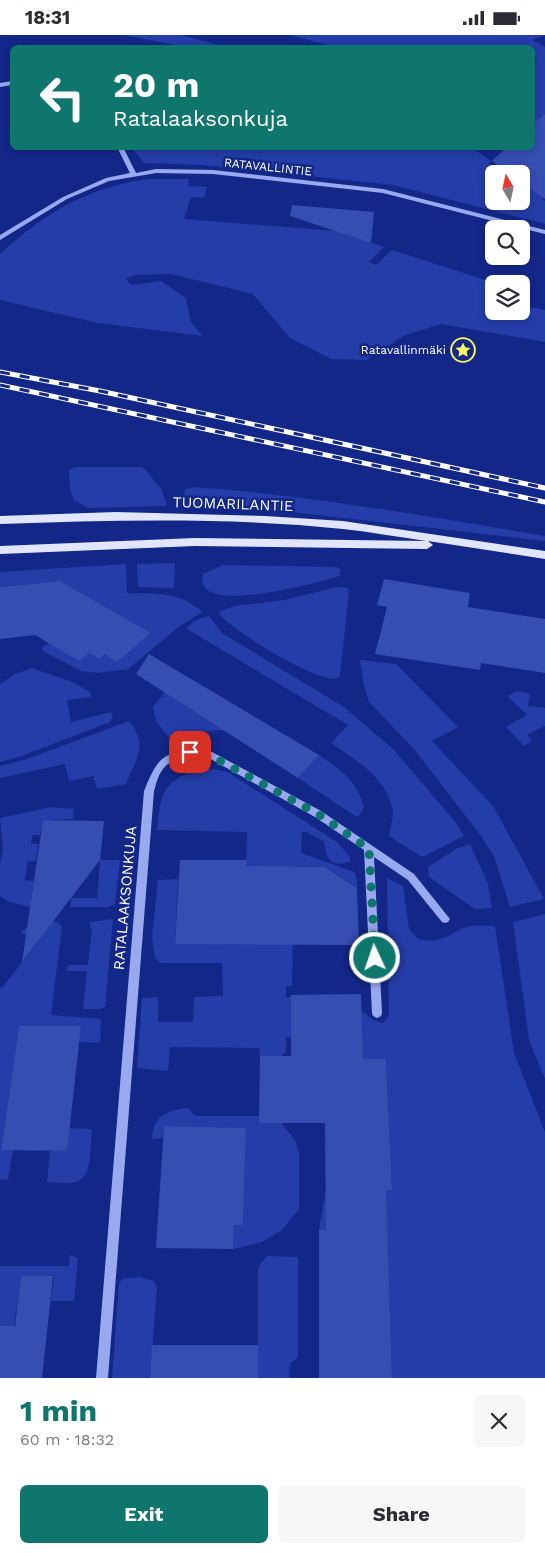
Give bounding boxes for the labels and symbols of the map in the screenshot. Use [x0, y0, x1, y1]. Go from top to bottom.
street label: RATAVALLINTIE [223, 155, 313, 179]
north arrow [485, 165, 530, 210]
place icon: Ratavallinmäki [450, 337, 476, 363]
place label: Ratavallinmäki [361, 343, 446, 357]
street label: TUOMARILANTIE [172, 493, 294, 515]
pin [169, 731, 211, 773]
street label: RATALAAKSONKUJA [110, 825, 140, 971]
position arrow [348, 931, 400, 983]

